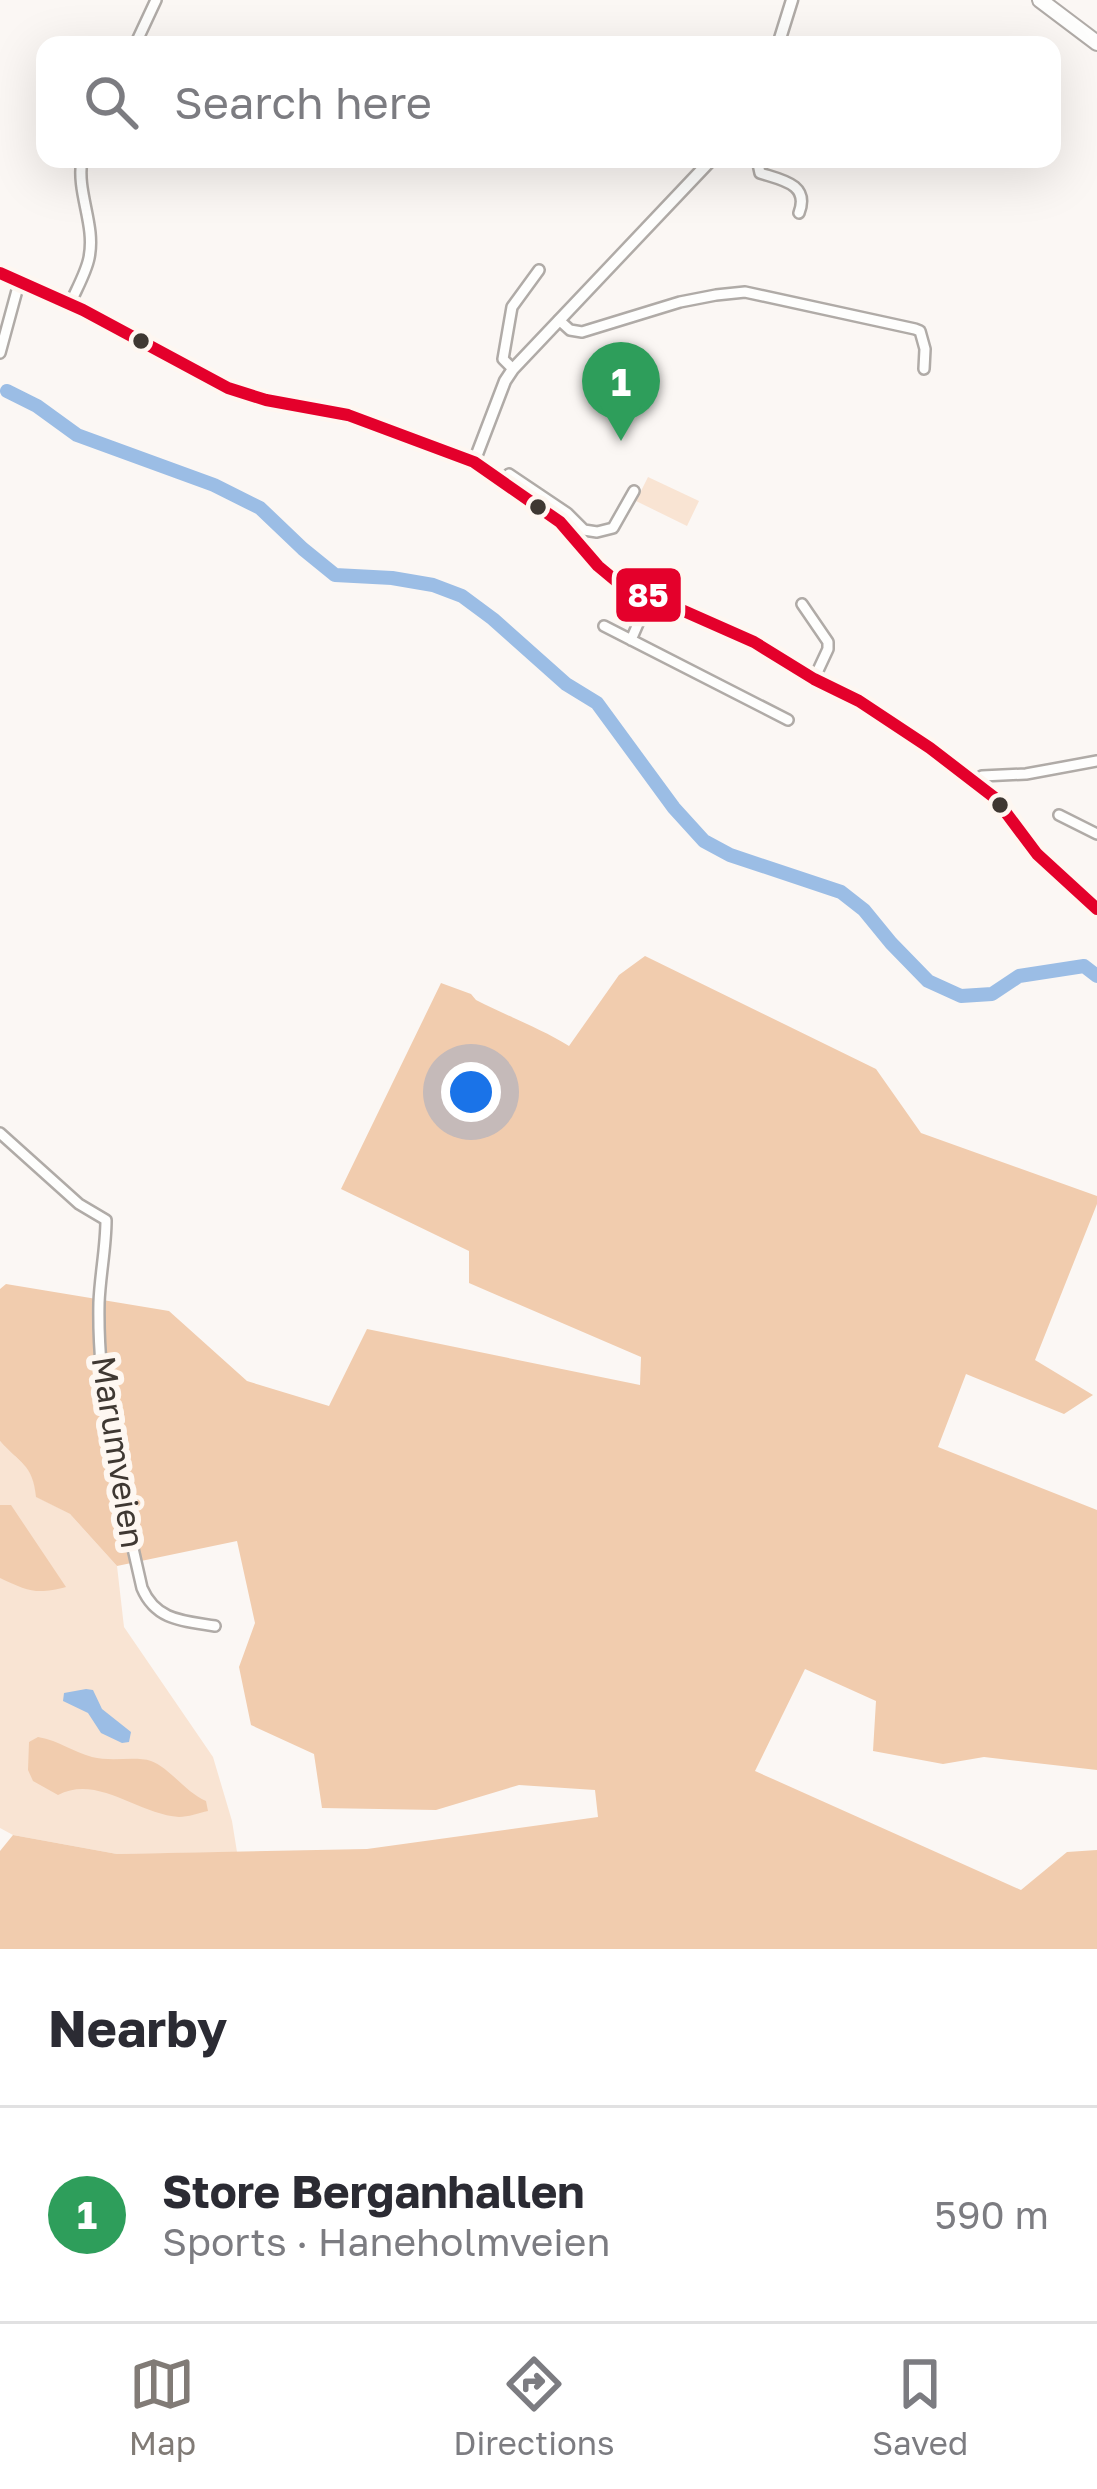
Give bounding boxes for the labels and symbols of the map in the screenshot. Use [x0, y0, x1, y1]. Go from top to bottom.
unlabelled marker [130, 330, 152, 352]
pin: 1 [582, 342, 660, 441]
unlabelled marker [527, 496, 549, 518]
line badge: 85 [614, 566, 683, 624]
text: 85 [627, 575, 669, 614]
unlabelled marker [989, 794, 1011, 816]
your location [441, 1062, 501, 1122]
street label: Marumveien [85, 1353, 153, 1551]

